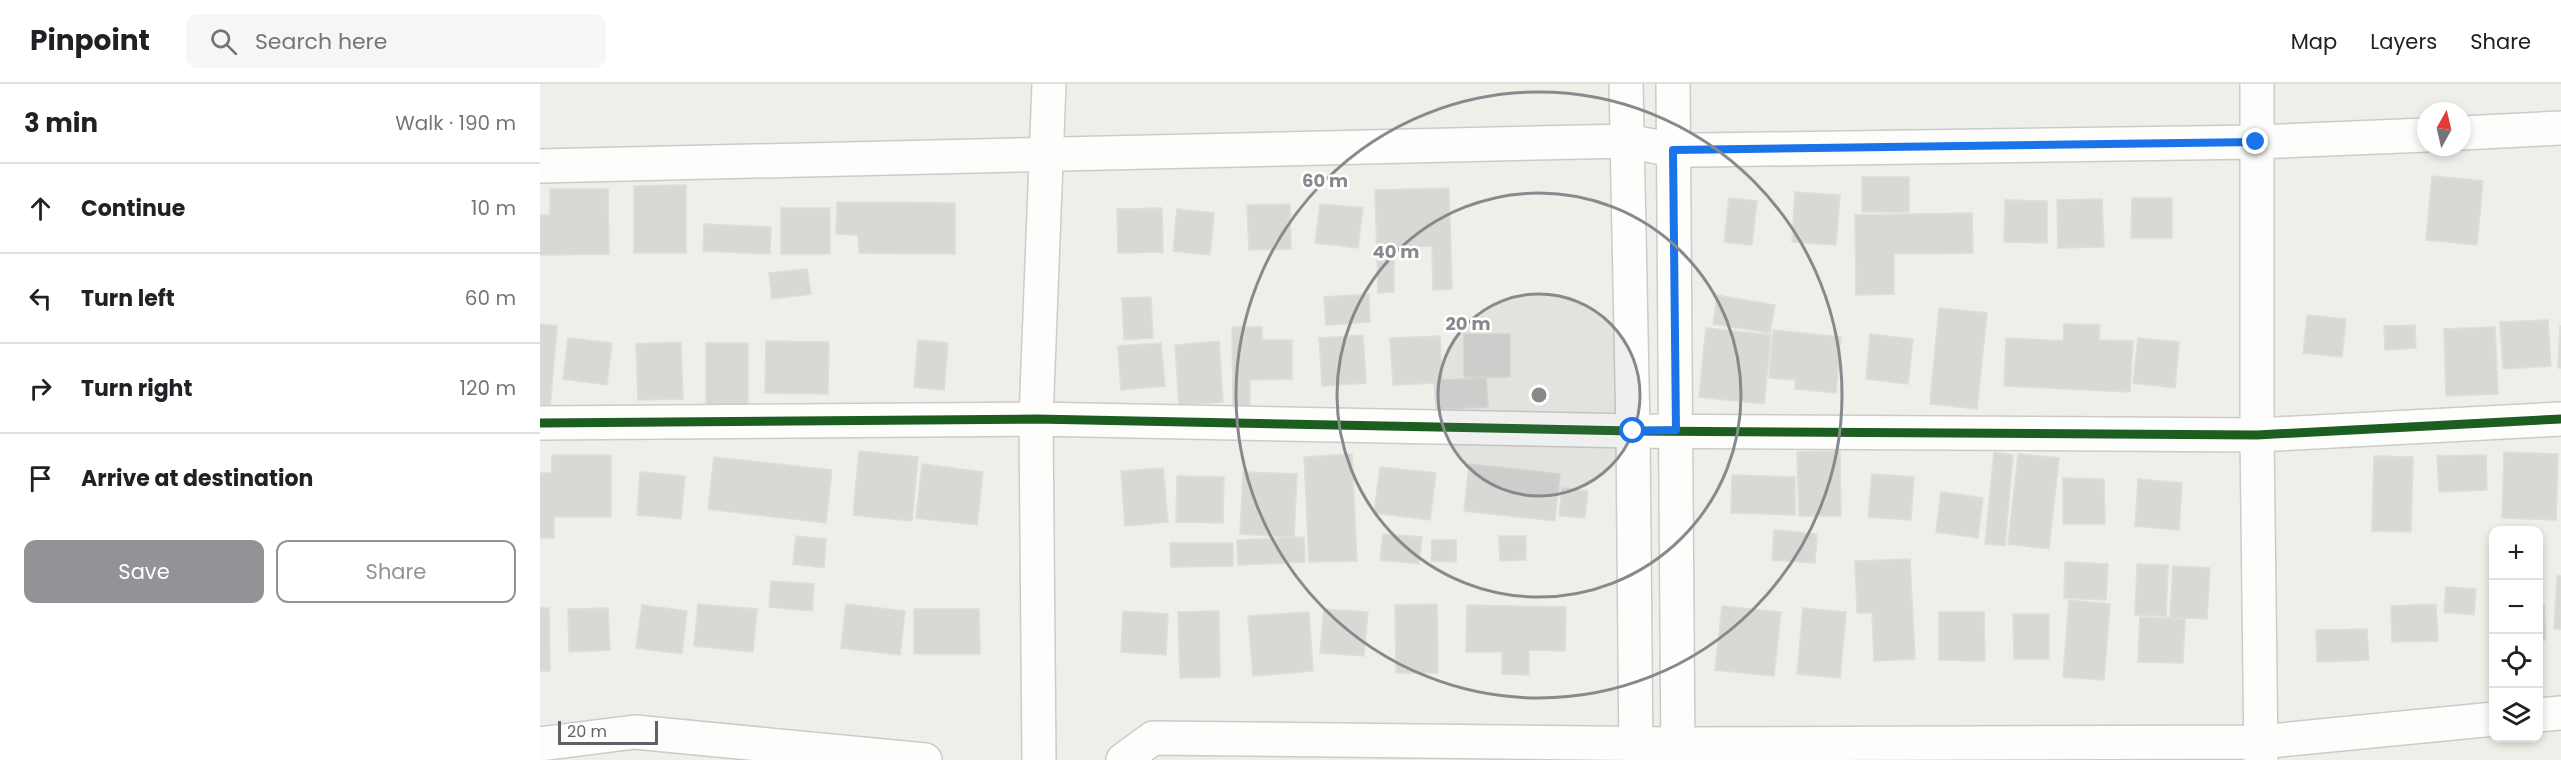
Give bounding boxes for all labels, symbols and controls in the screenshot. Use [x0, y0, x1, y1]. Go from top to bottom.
search box [186, 14, 606, 68]
text: Pinpoint [30, 21, 150, 60]
icon: search [207, 25, 240, 58]
text: Search here [255, 26, 387, 57]
text: Map [2291, 27, 2337, 56]
text: Layers [2370, 27, 2437, 56]
text: Share [2470, 27, 2531, 56]
north arrow [2417, 102, 2471, 156]
text: 3 min [24, 105, 98, 141]
text: Walk · 190 m [395, 109, 516, 137]
route end [2242, 128, 2268, 154]
text: 60 m [1302, 168, 1348, 193]
icon: ahead [24, 192, 57, 225]
text: Continue [81, 193, 185, 224]
text: 10 m [471, 194, 516, 222]
text: 40 m [1373, 239, 1419, 264]
icon: left [24, 282, 57, 315]
text: Turn left [81, 283, 175, 314]
text: 60 m [465, 284, 516, 312]
text: 20 m [1446, 311, 1490, 336]
icon: right [24, 372, 57, 405]
text: Turn right [81, 373, 192, 404]
text: 120 m [460, 374, 516, 402]
centre of rings [1529, 385, 1549, 405]
route start [1619, 417, 1645, 443]
icon: arrive [24, 462, 57, 495]
text: Arrive at destination [81, 463, 313, 494]
map controls [2489, 526, 2543, 742]
button: + [2489, 526, 2543, 580]
button: Save [24, 540, 264, 603]
button: Share [276, 540, 516, 603]
button: − [2489, 580, 2543, 634]
button: locate [2489, 634, 2543, 688]
button: layers [2489, 688, 2543, 742]
scale bar [558, 718, 658, 746]
text: 20 m [567, 720, 607, 743]

